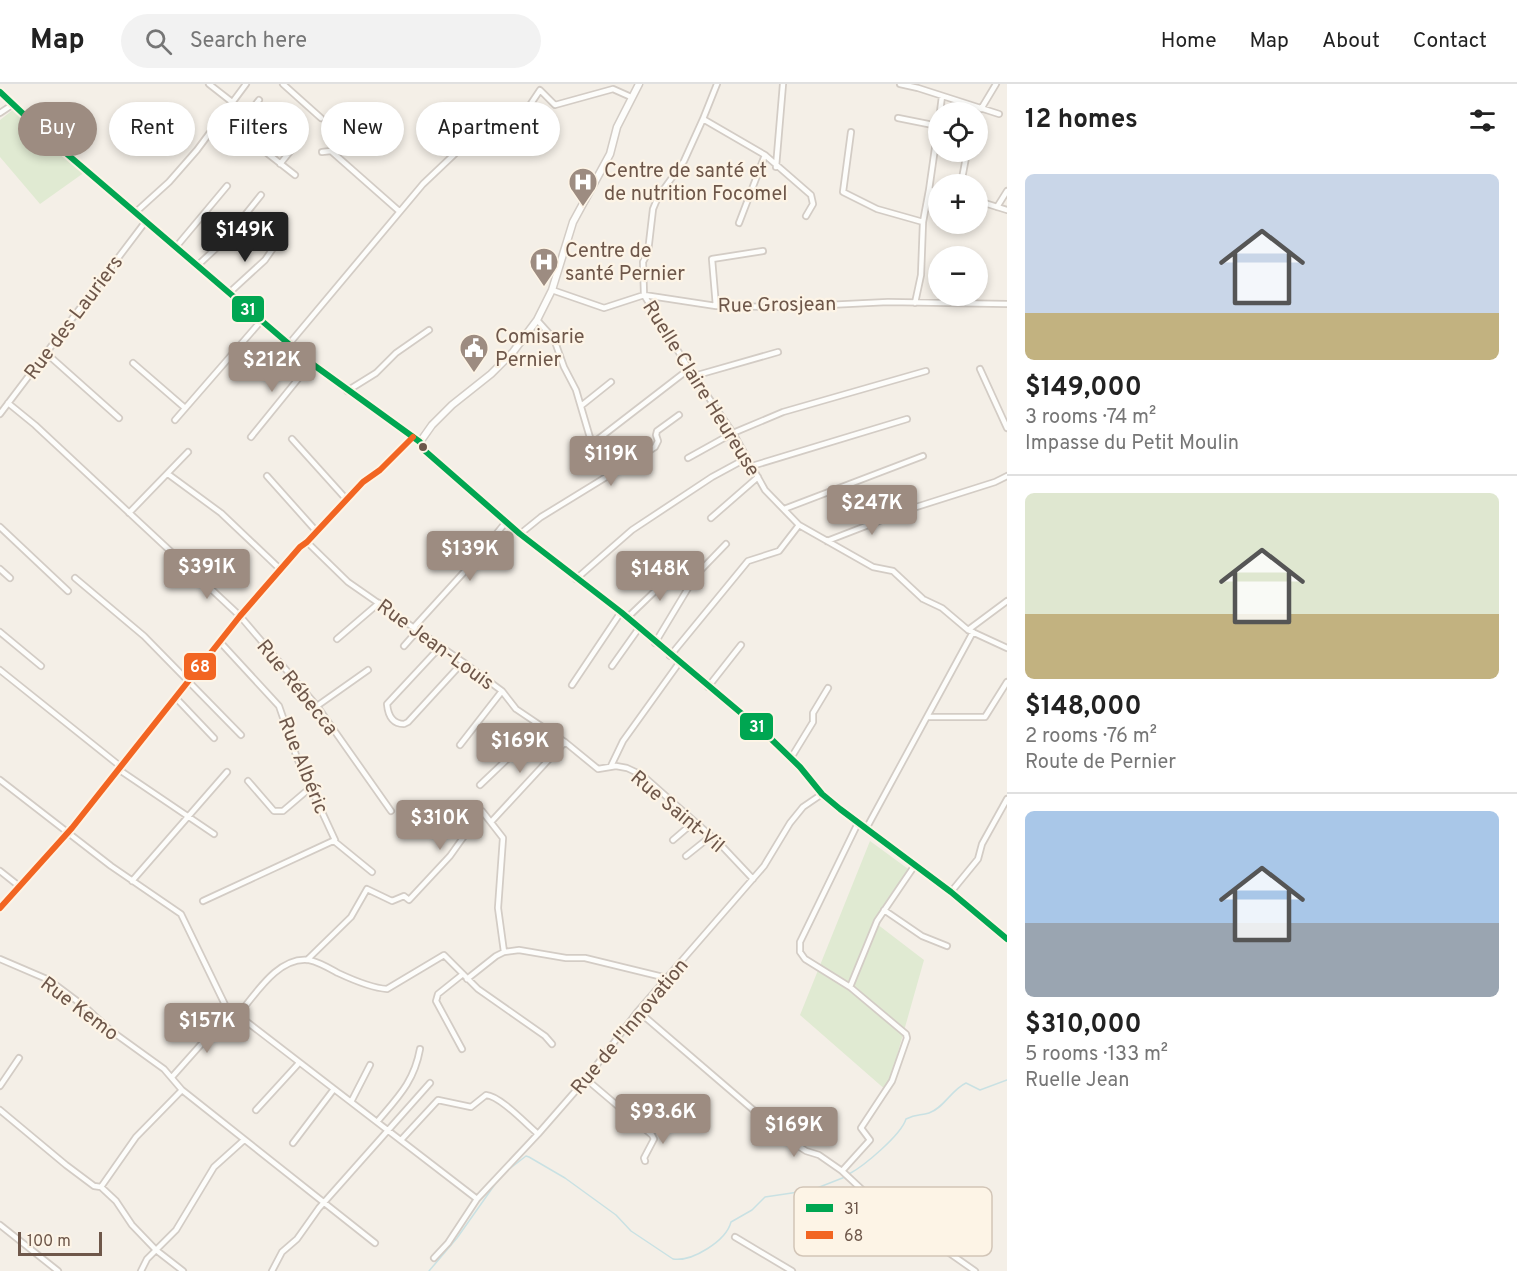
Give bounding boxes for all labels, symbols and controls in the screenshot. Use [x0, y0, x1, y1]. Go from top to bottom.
search box [121, 14, 541, 68]
text: Map [30, 23, 85, 59]
icon: search [142, 25, 175, 58]
text: Search here [190, 28, 307, 55]
text: Home [1161, 28, 1217, 55]
text: Map [1250, 28, 1289, 55]
text: About [1322, 28, 1380, 55]
text: Contact [1413, 28, 1487, 55]
chip: Buy [18, 102, 97, 156]
chip: Rent [109, 102, 195, 156]
chip: Filters [207, 102, 309, 156]
chip: New [321, 102, 404, 156]
chip: Apartment [416, 102, 560, 156]
map controls [928, 102, 988, 306]
button: locate [928, 102, 988, 162]
text: 12 homes [1025, 104, 1138, 137]
icon: filters [1466, 104, 1499, 137]
place label: Centre de santé et de nutrition Focomel [604, 159, 788, 208]
hospital icon: Centre de santé et de nutrition Focomel [567, 166, 599, 208]
button: + [928, 174, 988, 234]
pin: $149K [203, 212, 287, 263]
icon: home [1208, 213, 1316, 321]
text: $149K [215, 218, 275, 244]
place label: Centre de santé Pernier [565, 239, 685, 288]
hospital icon: Centre de santé Pernier [528, 246, 560, 288]
button: − [928, 246, 988, 306]
street label: Rue des Lauriers [19, 251, 130, 386]
street label: Rue Grosjean [717, 292, 837, 320]
line badge: 31 [231, 295, 265, 323]
street label: Ruelle Claire Heureuse [636, 296, 765, 482]
text: 31 [240, 301, 256, 321]
place label: Comisarie Pernier [495, 325, 585, 374]
public building icon: Comisarie Pernier [458, 332, 490, 374]
pin: $212K [230, 342, 314, 393]
text: $212K [243, 348, 301, 374]
text: $149,000 [1025, 372, 1142, 405]
text: 3 rooms · 74 m² [1025, 405, 1156, 431]
text: Impasse du Petit Moulin [1025, 431, 1239, 457]
pin: $119K [569, 436, 653, 487]
unlabelled marker [417, 441, 429, 453]
text: $119K [584, 442, 638, 468]
pin: $247K [830, 485, 914, 536]
text: $247K [841, 491, 903, 517]
pin: $139K [428, 531, 512, 582]
icon: home [1208, 532, 1316, 640]
text: $139K [441, 537, 499, 563]
pin: $391K [165, 549, 249, 600]
pin: $148K [618, 551, 702, 602]
text: $391K [178, 555, 236, 581]
text: $148K [630, 557, 690, 583]
street label: Rue Jean-Louis [371, 594, 499, 697]
street label: Rue Rébecca [250, 635, 343, 742]
line badge: 68 [183, 652, 217, 681]
text: 68 [190, 658, 210, 678]
text: $148,000 [1025, 691, 1142, 724]
line badge: 31 [739, 712, 774, 741]
street label: Rue Albéric [271, 713, 333, 818]
text: 31 [749, 718, 765, 738]
pin: $169K [478, 723, 562, 774]
text: 2 rooms · 76 m² [1025, 724, 1157, 750]
text: $169K [491, 729, 549, 755]
text: Route de Pernier [1025, 750, 1176, 776]
street label: Rue Saint-Vil [624, 766, 729, 859]
pin: $310K [398, 800, 482, 851]
text: $310K [410, 806, 470, 832]
icon: home [1208, 850, 1316, 958]
street label: Rue de l'Innovation [566, 954, 695, 1101]
street label: Rue Kemo [34, 972, 123, 1048]
pin: $157K [165, 1003, 249, 1054]
text: $157K [178, 1009, 236, 1035]
text: $310,000 [1025, 1009, 1142, 1042]
text: 5 rooms · 133 m² [1025, 1042, 1168, 1068]
text: Ruelle Jean [1025, 1068, 1129, 1094]
pin: $93.6K [614, 1094, 712, 1145]
text: $93.6K [629, 1100, 697, 1126]
pin: $169K [752, 1107, 836, 1158]
text: $169K [765, 1113, 823, 1139]
legend [794, 1187, 992, 1256]
text: 31 [844, 1200, 860, 1220]
text: 68 [844, 1227, 863, 1247]
scale bar [18, 1229, 102, 1256]
text: 100 m [27, 1232, 71, 1252]

